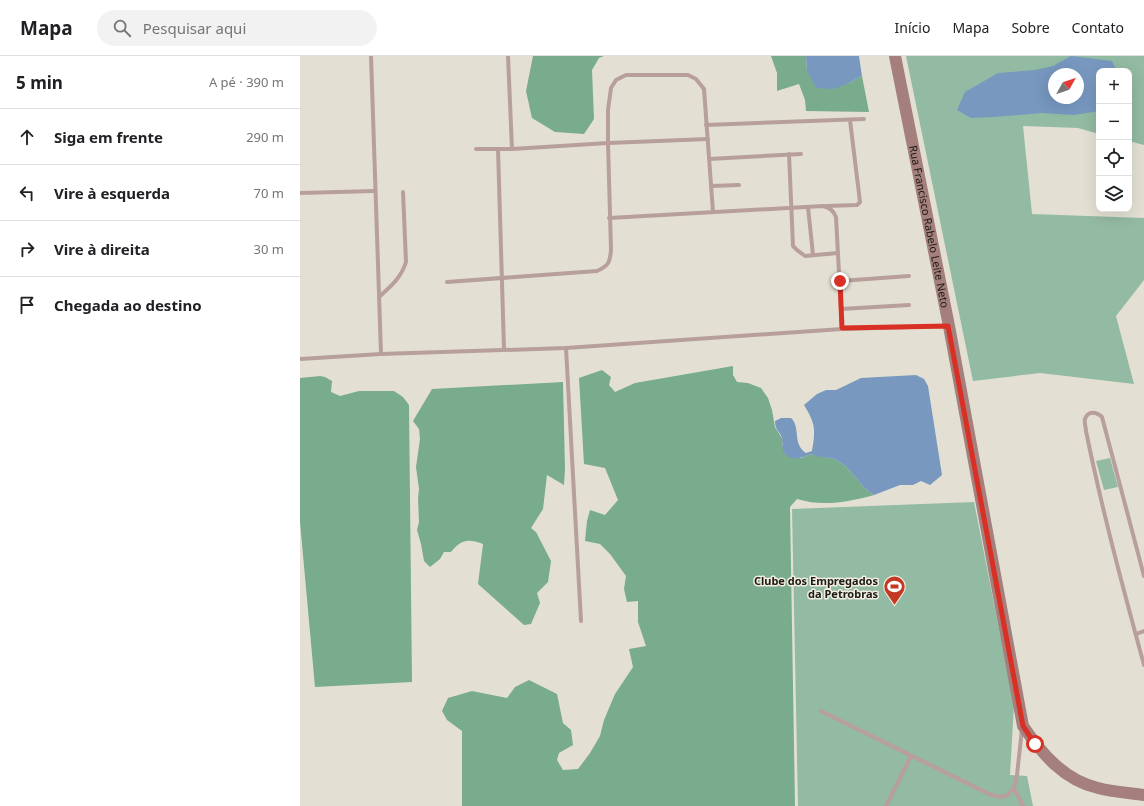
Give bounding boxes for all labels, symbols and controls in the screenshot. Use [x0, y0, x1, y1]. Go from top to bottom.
search box [97, 10, 377, 46]
text: Mapa [20, 15, 73, 41]
icon: search [111, 17, 133, 39]
text: Pesquisar aqui [143, 18, 246, 38]
text: Início [895, 18, 930, 37]
text: Mapa [952, 18, 989, 37]
text: Sobre [1011, 18, 1050, 37]
text: Contato [1072, 18, 1124, 37]
north arrow [1048, 68, 1084, 104]
map controls [1096, 68, 1132, 212]
button: + [1096, 68, 1132, 104]
text: 5 min [16, 71, 63, 94]
text: A pé · 390 m [209, 73, 284, 91]
button: − [1096, 104, 1132, 140]
icon: ahead [16, 126, 38, 148]
text: Siga em frente [54, 127, 163, 147]
text: 290 m [246, 128, 284, 146]
button: locate [1096, 140, 1132, 176]
street label: Rua Francisco Rabelo Leite Neto [906, 144, 953, 309]
button: layers [1096, 176, 1132, 212]
icon: left [16, 182, 38, 204]
text: Vire à esquerda [54, 183, 170, 203]
text: 70 m [254, 184, 284, 202]
icon: right [16, 238, 38, 260]
text: Vire à direita [54, 239, 150, 259]
text: 30 m [254, 240, 284, 258]
route end [831, 272, 849, 290]
icon: arrive [16, 294, 38, 316]
text: Chegada ao destino [54, 295, 202, 315]
place label: Clube dos Empregados da Petrobras [754, 573, 878, 601]
sports icon: Clube dos Empregados da Petrobras [881, 574, 907, 607]
route start [1026, 735, 1044, 753]

